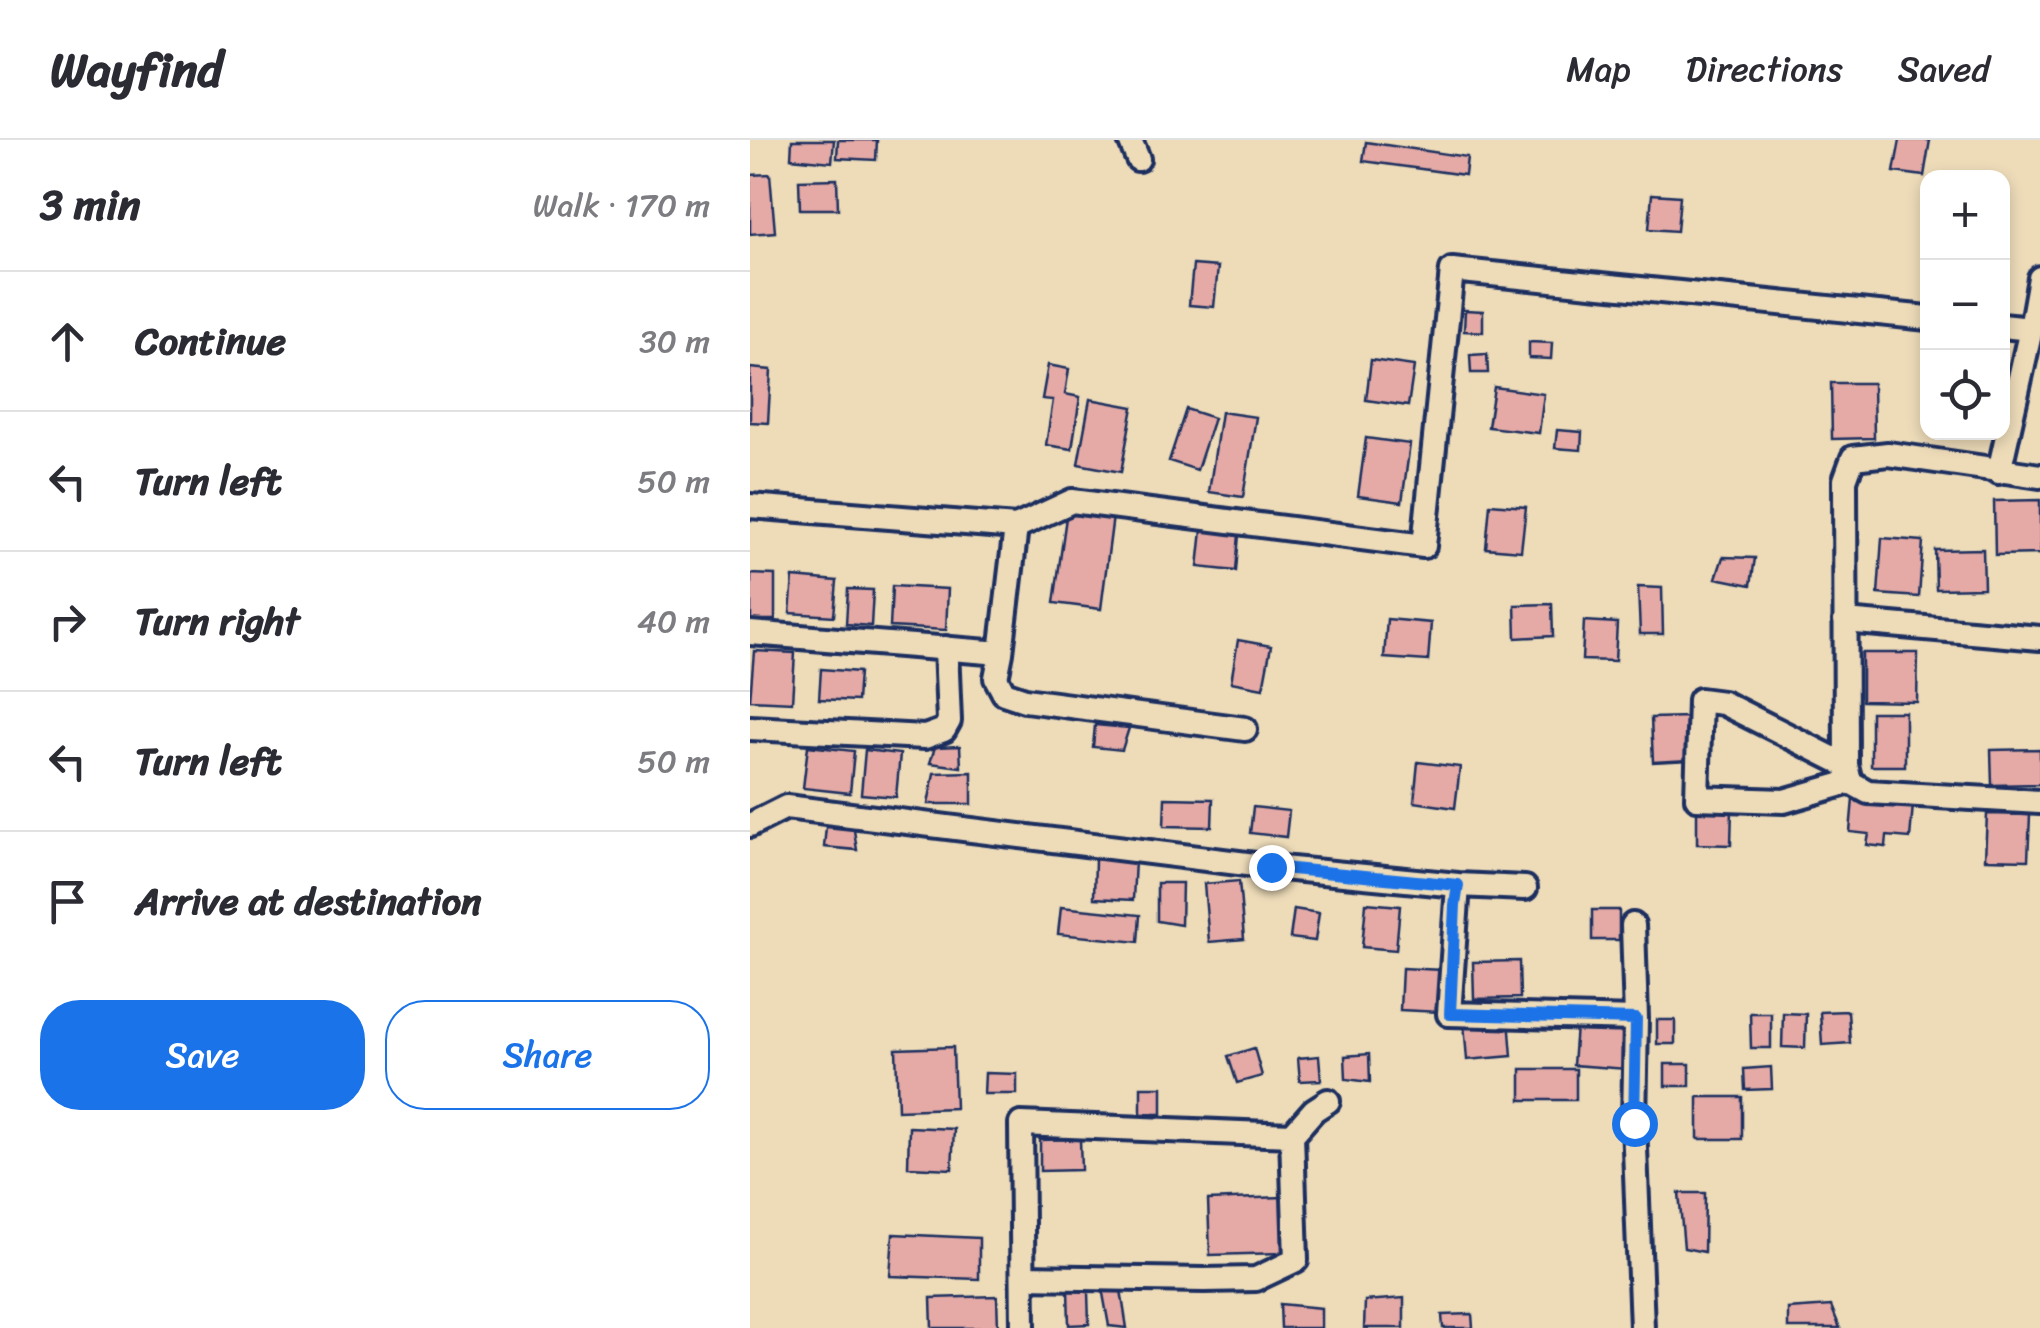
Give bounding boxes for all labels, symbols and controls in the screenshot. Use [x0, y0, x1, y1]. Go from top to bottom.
text: Wayfind [50, 27, 223, 112]
text: Map [1566, 38, 1631, 100]
text: Directions [1686, 38, 1843, 100]
text: Saved [1898, 38, 1990, 100]
text: 3 min [40, 168, 140, 242]
map controls [1920, 170, 2010, 440]
button: + [1920, 170, 2010, 260]
text: Walk · 170 m [533, 177, 710, 234]
button: − [1920, 260, 2010, 350]
text: Continue [135, 308, 286, 375]
text: 30 m [639, 313, 710, 370]
icon: ahead [40, 314, 95, 369]
button: locate [1920, 350, 2010, 440]
text: Turn left [135, 448, 281, 515]
text: 50 m [637, 453, 710, 510]
icon: left [40, 454, 95, 509]
text: Turn right [135, 588, 300, 655]
text: 40 m [637, 593, 710, 650]
icon: right [40, 594, 95, 649]
text: Turn left [135, 728, 281, 795]
text: 50 m [637, 733, 710, 790]
icon: left [40, 734, 95, 789]
route end [1249, 845, 1295, 891]
text: Arrive at destination [135, 868, 482, 935]
icon: arrive [40, 874, 95, 929]
button: Save [40, 1000, 365, 1110]
button: Share [385, 1000, 710, 1110]
route start [1612, 1101, 1658, 1147]

